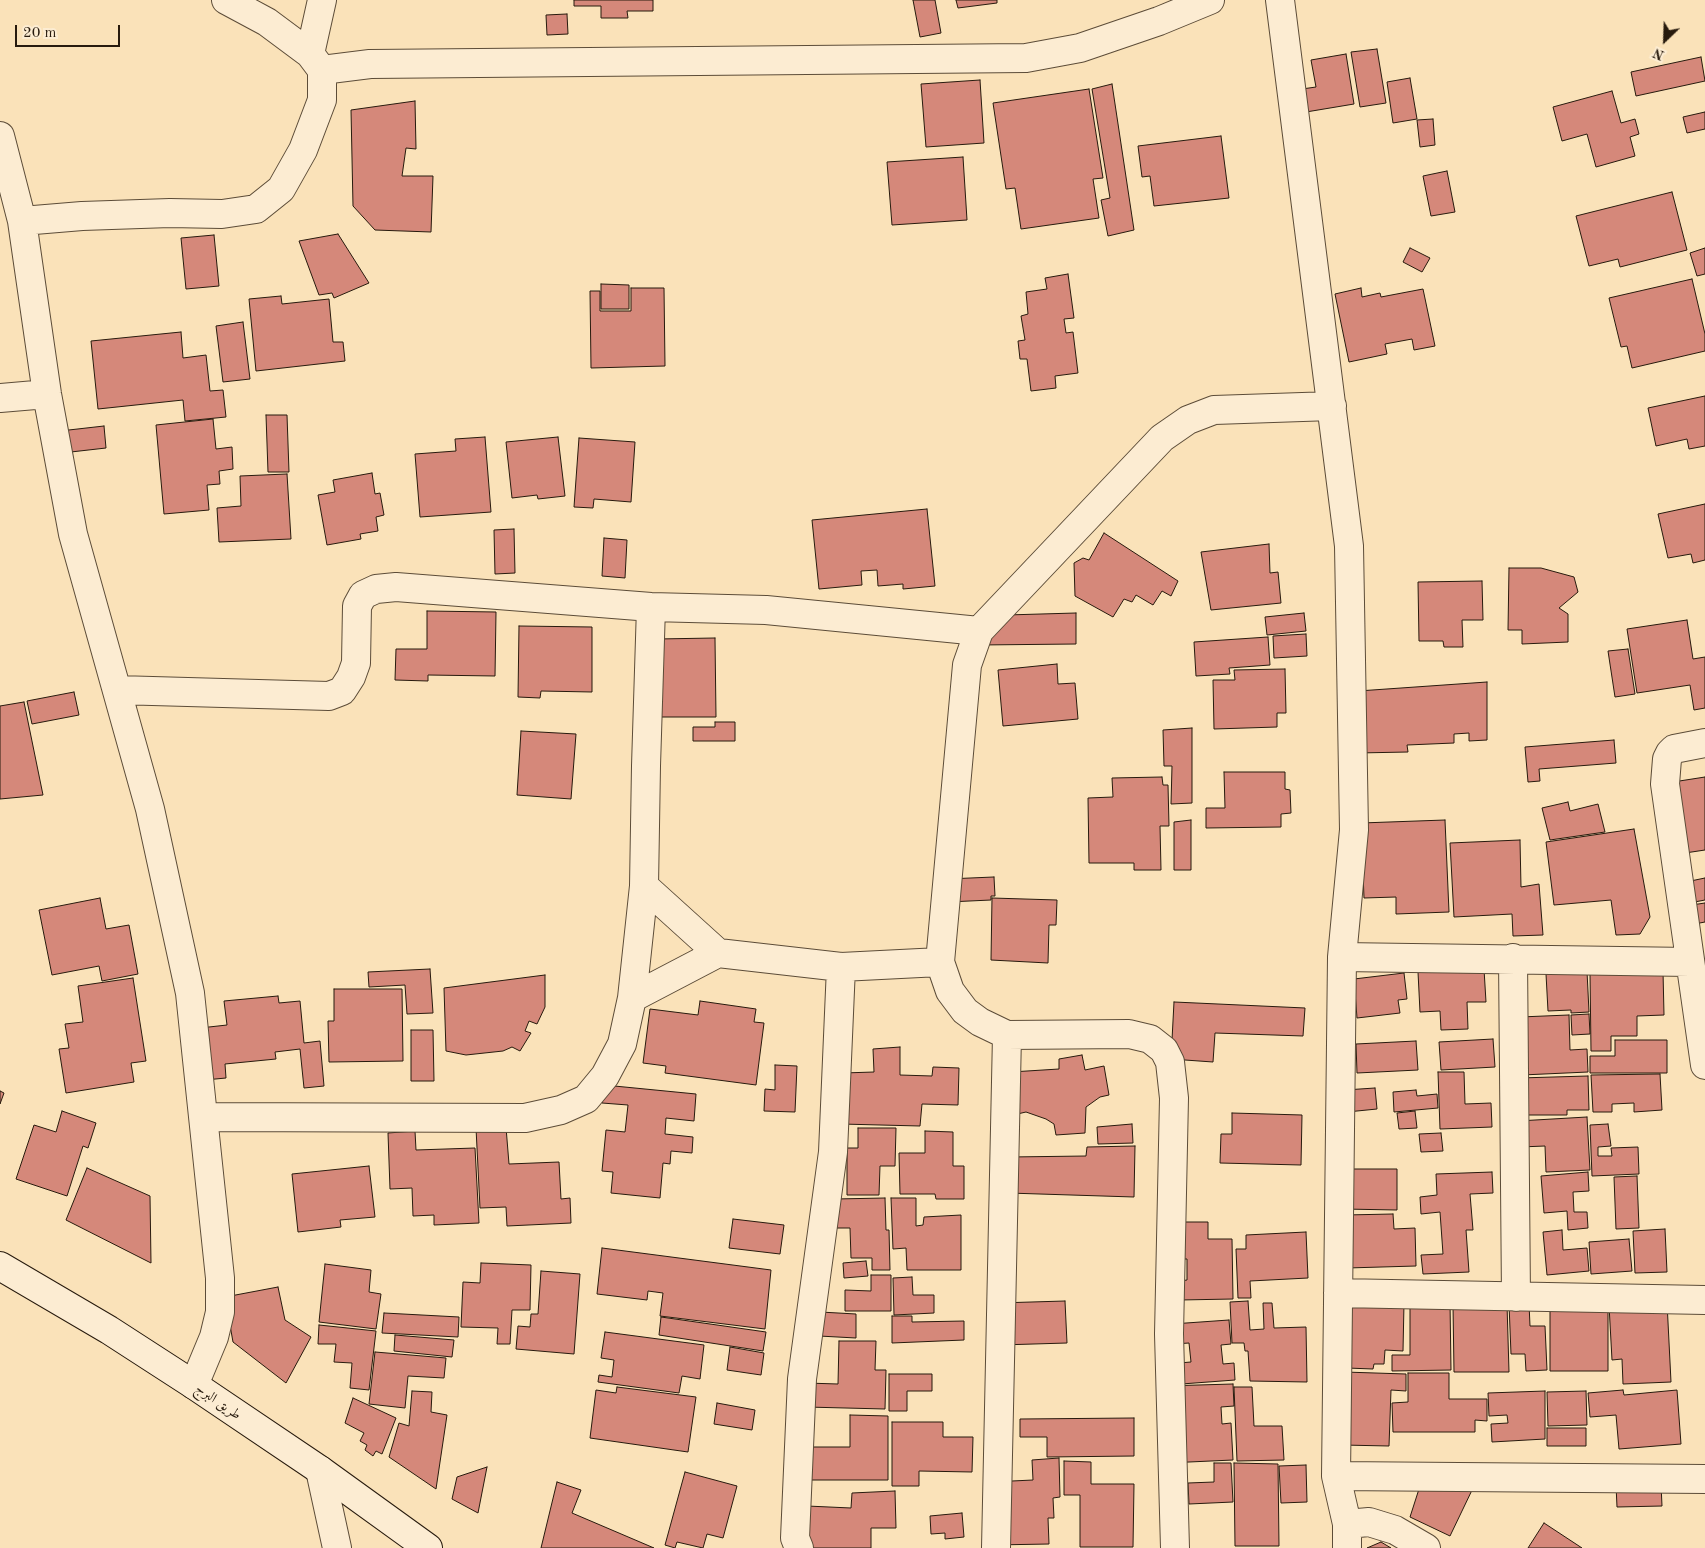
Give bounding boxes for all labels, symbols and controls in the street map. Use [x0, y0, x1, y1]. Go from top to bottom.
scale bar [18, 15, 122, 47]
north arrow [1640, 15, 1690, 65]
text: 20 m [23, 26, 57, 41]
text: N [1651, 45, 1667, 62]
street label: طريق البرج [192, 1380, 244, 1424]

